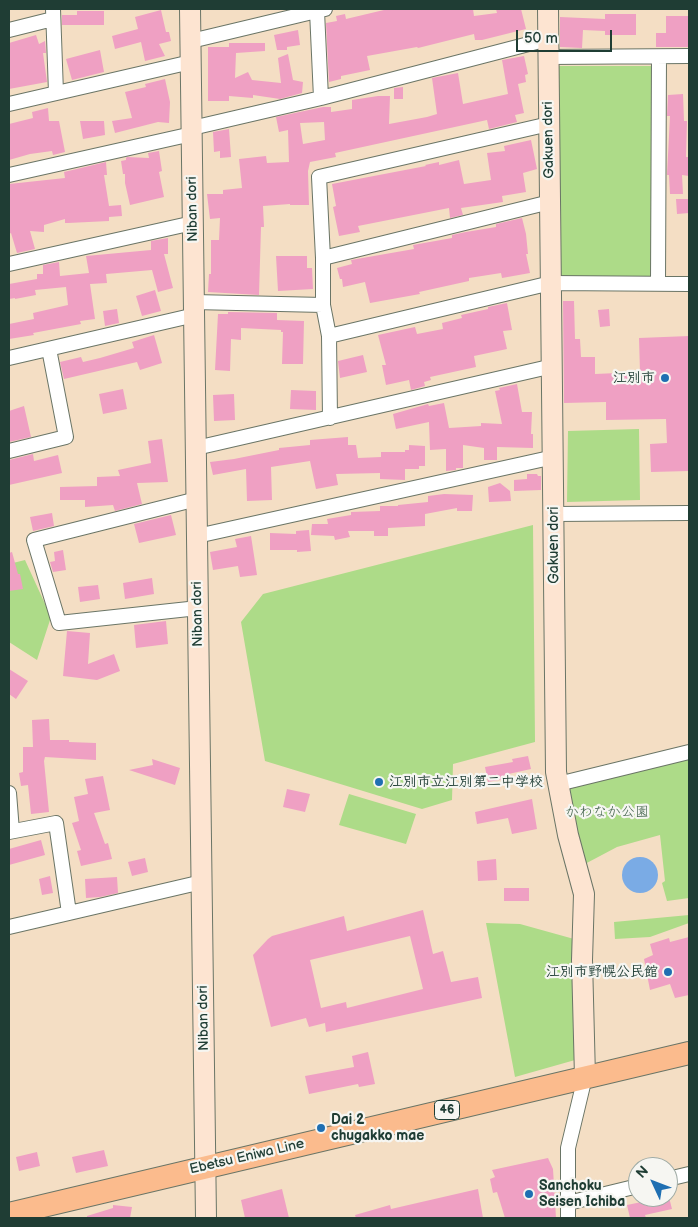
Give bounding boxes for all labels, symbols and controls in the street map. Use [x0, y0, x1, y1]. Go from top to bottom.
scale bar [518, 20, 614, 52]
text: 50 m [524, 29, 558, 48]
street label: Gakuen dori [540, 101, 558, 179]
street label: Niban dori [184, 176, 202, 242]
place label: 江別市 [613, 370, 655, 386]
marker: 江別市 [659, 372, 671, 384]
street label: Gakuen dori [546, 506, 562, 584]
street label: Niban dori [189, 581, 207, 647]
place label: 江別市立江別第二中学校 [389, 774, 543, 790]
marker: 江別市立江別第二中学校 [373, 776, 385, 788]
park label: かわなか公園 [565, 804, 649, 820]
place label: 江別市野幌公民館 [546, 964, 658, 980]
marker: 江別市野幌公民館 [662, 966, 674, 978]
street label: Niban dori [195, 985, 213, 1051]
road number: 46 [434, 1100, 460, 1120]
place label: Dai 2 chugakko mae [331, 1112, 424, 1144]
marker: Dai 2 chugakko mae [315, 1122, 327, 1134]
street label: Ebetsu Eniwa Line [188, 1136, 306, 1178]
north arrow [628, 1157, 678, 1207]
text: N [633, 1162, 652, 1182]
place label: Sanchoku Seisen Ichiba [539, 1178, 625, 1210]
marker: Sanchoku Seisen Ichiba [523, 1188, 535, 1200]

